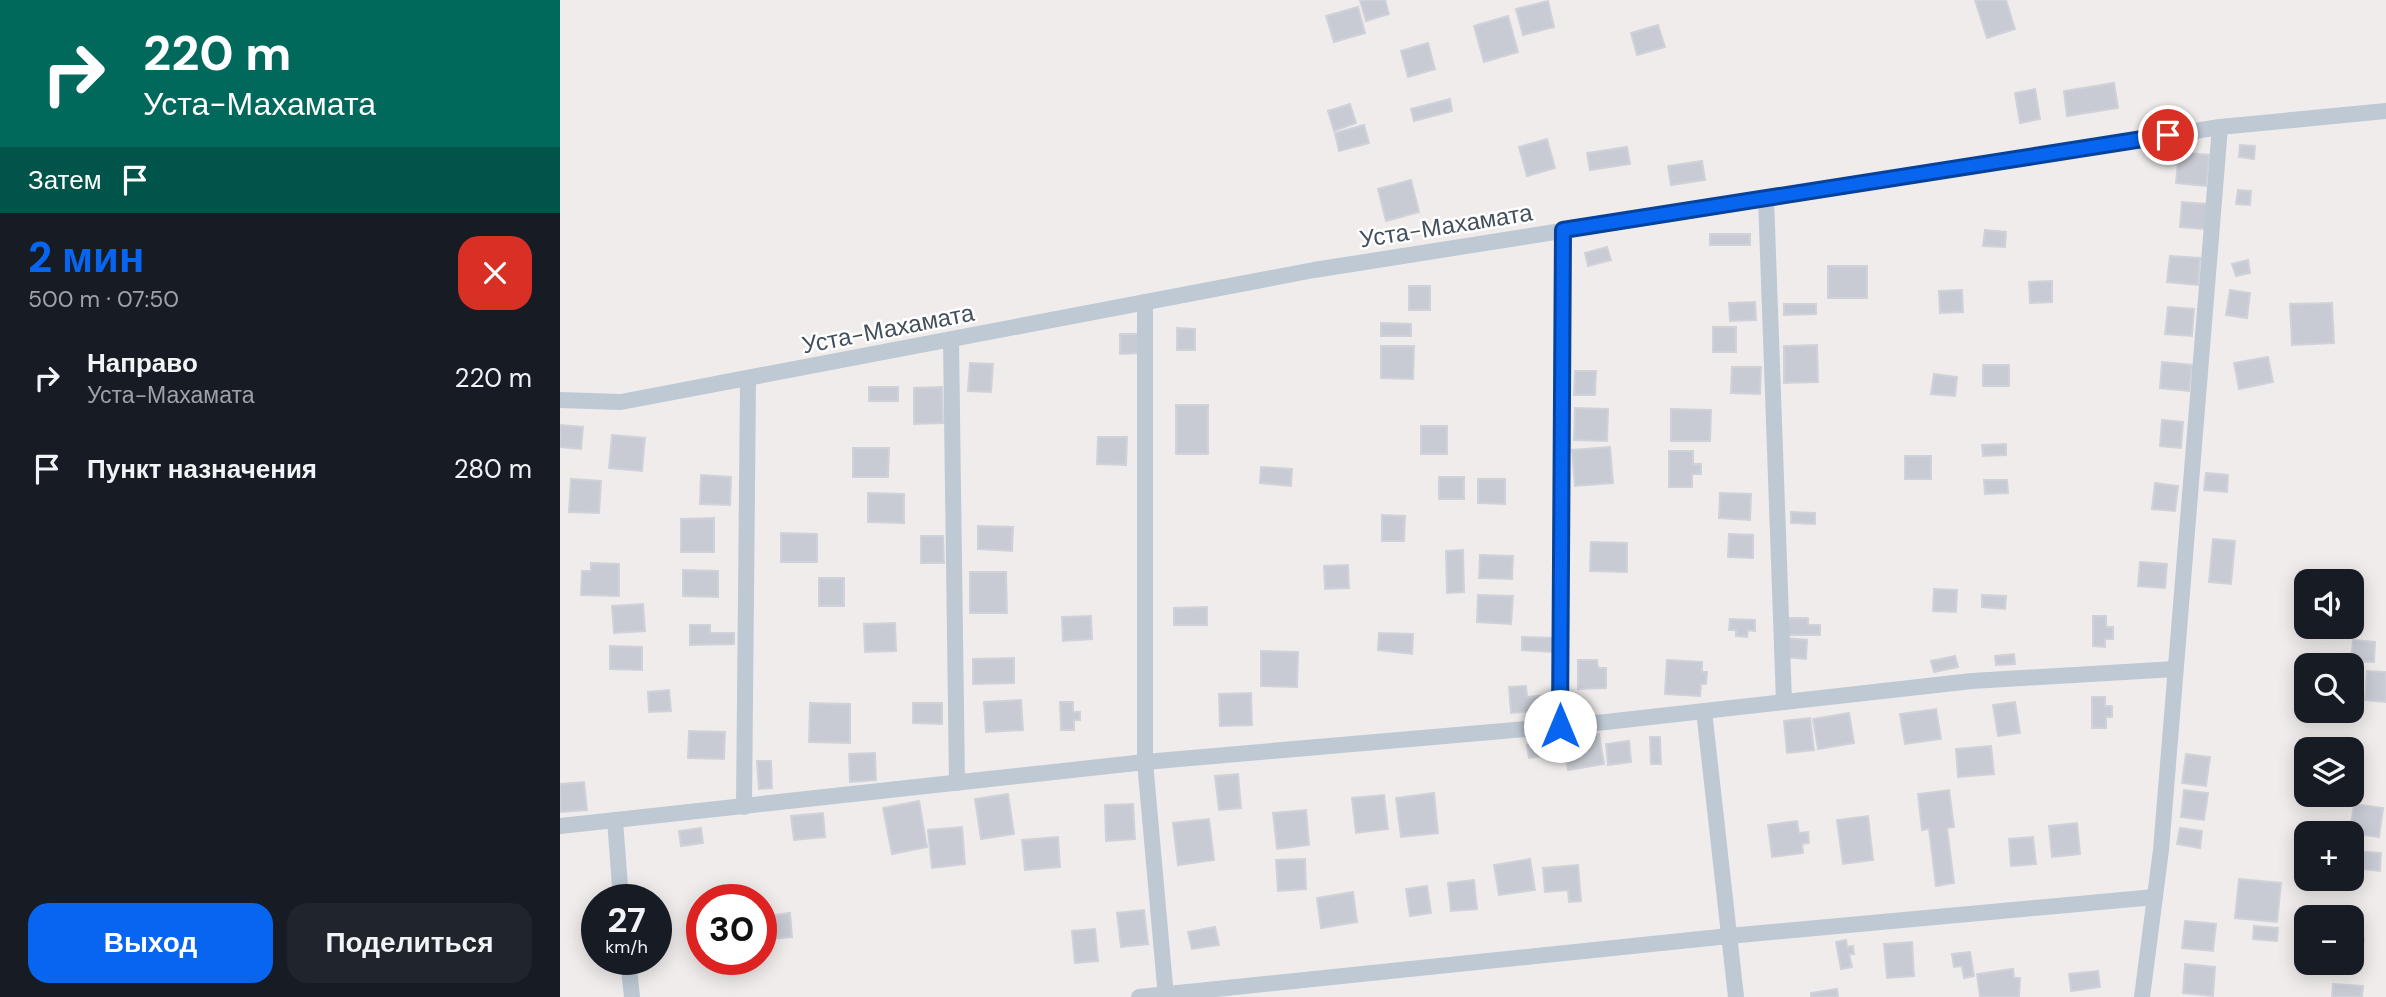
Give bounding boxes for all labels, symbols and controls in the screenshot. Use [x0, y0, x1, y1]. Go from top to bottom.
text: 220 m [143, 21, 291, 85]
icon: right [28, 28, 119, 119]
text: Уста-Махамата [143, 83, 376, 125]
pin [2138, 105, 2198, 165]
icon: arrive [2149, 116, 2187, 154]
icon: arrive [116, 161, 154, 199]
text: Затем [28, 163, 102, 197]
street label: Уста-Махамата [1357, 196, 1535, 254]
text: 2 мин [28, 230, 144, 285]
button: close [458, 236, 532, 310]
text: 500 m · 07:50 [28, 284, 179, 314]
street label: Уста-Махамата [799, 296, 977, 360]
text: Направо [87, 346, 198, 380]
icon: right [28, 359, 66, 397]
text: 220 m [454, 361, 532, 395]
text: Уста-Махамата [87, 380, 255, 410]
icon: arrive [28, 450, 66, 488]
text: Пункт назначения [87, 452, 317, 486]
text: 280 m [454, 452, 532, 486]
map controls [2294, 569, 2364, 975]
button: sound [2294, 569, 2364, 639]
button: search [2294, 653, 2364, 723]
position arrow [1523, 689, 1597, 763]
button: layers [2294, 737, 2364, 807]
button: + [2294, 821, 2364, 891]
speed limit sign: 30 [686, 884, 777, 975]
text: 27 [607, 897, 646, 943]
button: Выход [28, 903, 273, 983]
button: Поделиться [287, 903, 532, 983]
button: − [2294, 905, 2364, 975]
text: km/h [605, 935, 648, 959]

